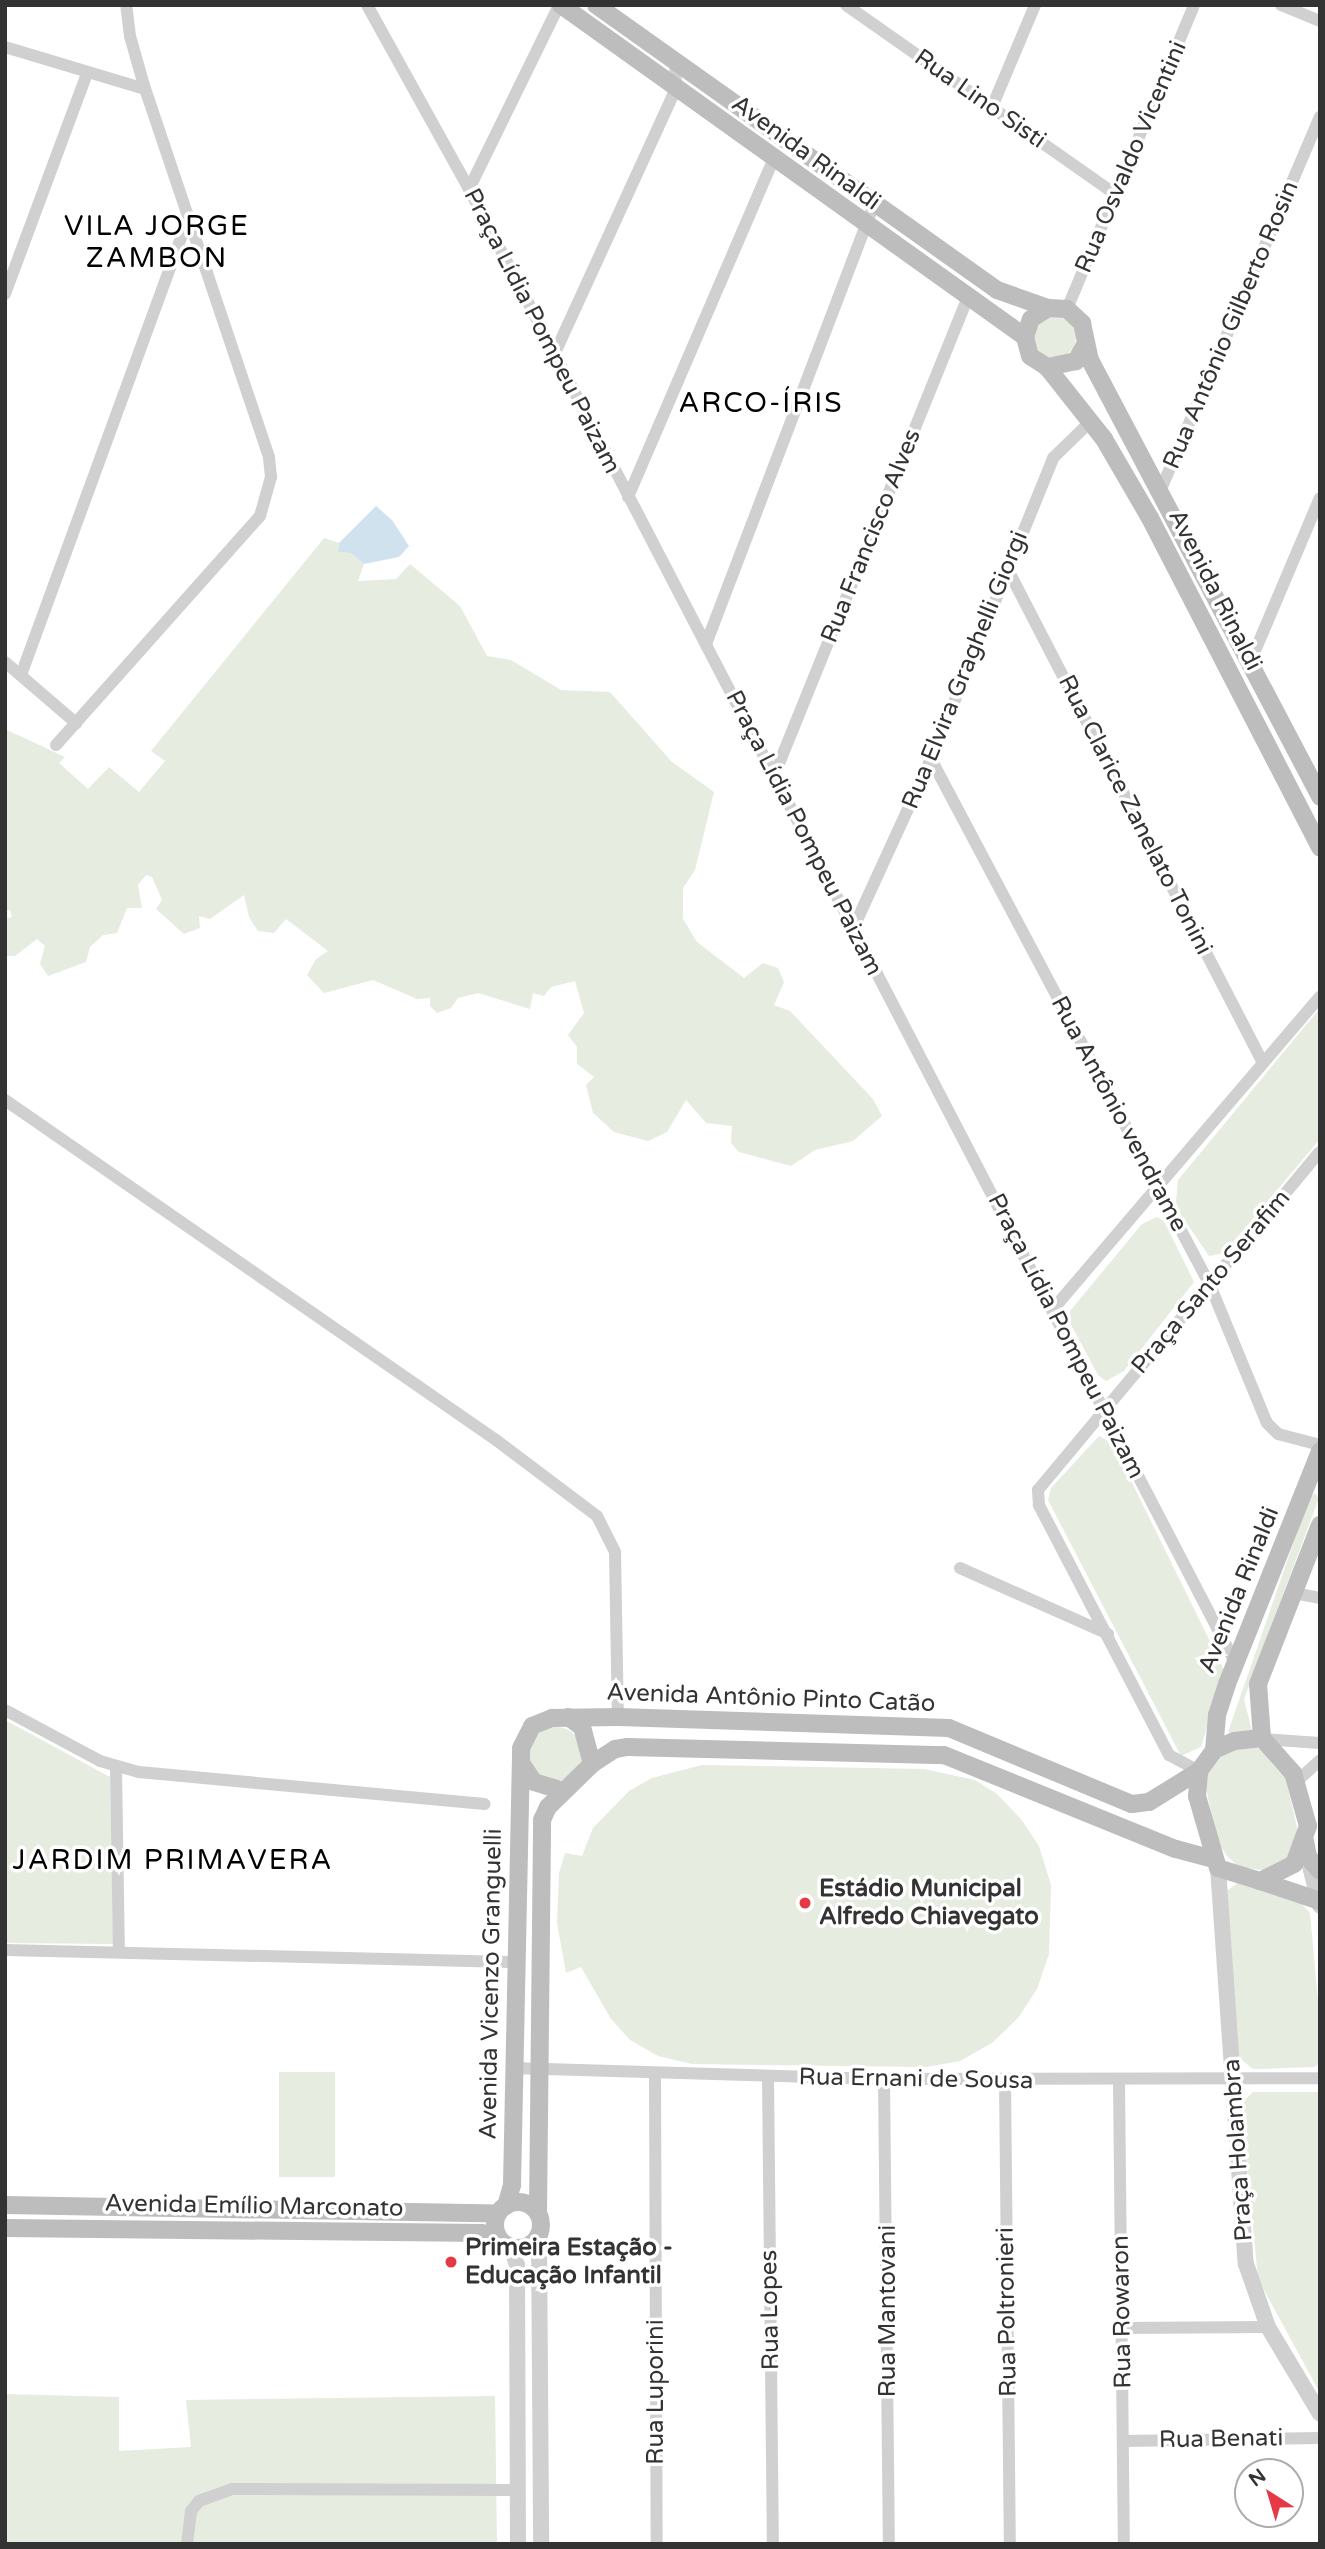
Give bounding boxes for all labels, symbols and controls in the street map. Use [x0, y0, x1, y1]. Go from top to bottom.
street label: Rua Osvaldo Vicentini [1069, 37, 1193, 277]
street label: Rua Lino Sisti [909, 43, 1051, 155]
street label: Avenida Rinaldi [726, 89, 886, 217]
street label: Rua Antônio Gilberto Rosin [1157, 177, 1305, 473]
street label: Praça Lídia Pompeu Paizam [457, 184, 627, 478]
district label: VILA JORGE ZAMBON [65, 209, 249, 275]
district label: ARCO-ÍRIS [680, 386, 842, 420]
street label: Rua Francisco Alves [815, 425, 927, 647]
street label: Avenida Rinaldi [1162, 505, 1268, 675]
street label: Rua Elvira Graghelli Giorgi [896, 527, 1034, 813]
street label: Rua Clarice Zanelato Tonini [1052, 670, 1218, 960]
street label: Praça Lídia Pompeu Paizam [719, 686, 889, 980]
street label: Rua Antônio vendrame [1045, 991, 1193, 1237]
street label: Praça Santo Serafim [1126, 1184, 1296, 1380]
street label: Praça Lídia Pompeu Paizam [981, 1189, 1151, 1483]
street label: Avenida Rinaldi [1193, 1503, 1285, 1677]
street label: Avenida Antônio Pinto Catão [606, 1678, 936, 1718]
street label: Avenida Vicenzo Granguelli [474, 1828, 508, 2140]
district label: JARDIM PRIMAVERA [15, 1843, 331, 1877]
place label: Estádio Municipal Alfredo Chiavegato [819, 1875, 1039, 1931]
marker: Estádio Municipal Alfredo Chiavegato [797, 1895, 813, 1911]
street label: Praça Holambra [1217, 2058, 1259, 2242]
street label: Rua Ernani de Sousa [798, 2063, 1034, 2095]
street label: Avenida Emílio Marconato [104, 2189, 404, 2223]
street label: Rua Mantovani [874, 2225, 902, 2397]
street label: Rua Poltronieri [991, 2227, 1023, 2397]
place label: Primeira Estação - Educação Infantil [465, 2234, 673, 2290]
street label: Rua Rowaron [1106, 2235, 1138, 2389]
street label: Rua Lopes [755, 2250, 785, 2370]
marker: Primeira Estação - Educação Infantil [443, 2254, 459, 2270]
street label: Rua Luporini [642, 2319, 670, 2465]
street label: Rua Benati [1159, 2424, 1283, 2454]
north arrow [1234, 2458, 1304, 2528]
text: N [1245, 2464, 1270, 2491]

